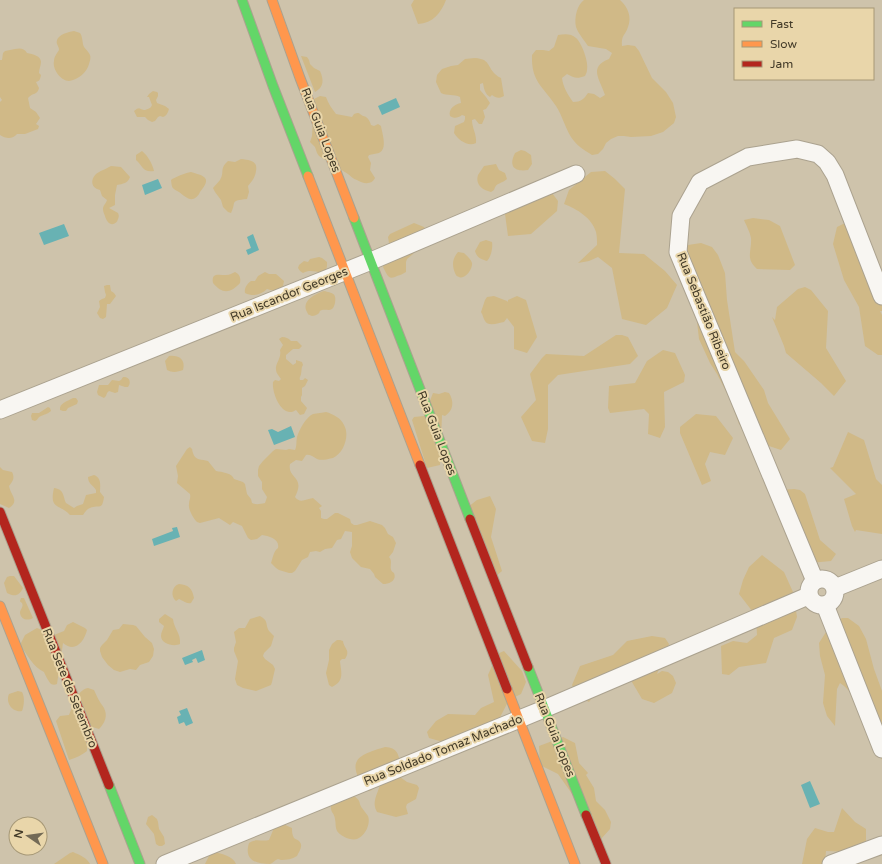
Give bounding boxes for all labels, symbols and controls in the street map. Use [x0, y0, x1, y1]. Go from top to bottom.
legend [734, 8, 874, 80]
text: Fast [770, 17, 794, 31]
text: Slow [770, 37, 797, 51]
text: Jam [770, 57, 793, 71]
street label: Rua Guia Lopes [298, 86, 344, 174]
street label: Rua Sebastião Ribeiro [674, 250, 734, 372]
street label: Rua Iscandor Georges [228, 264, 350, 324]
street label: Rua Guia Lopes [414, 389, 460, 477]
street label: Rua Sete de Setembro [40, 626, 100, 750]
street label: Rua Guia Lopes [532, 691, 578, 779]
street label: Rua Soldado Tomaz Machado [362, 712, 524, 788]
north arrow [8, 816, 48, 856]
text: N [11, 828, 26, 840]

